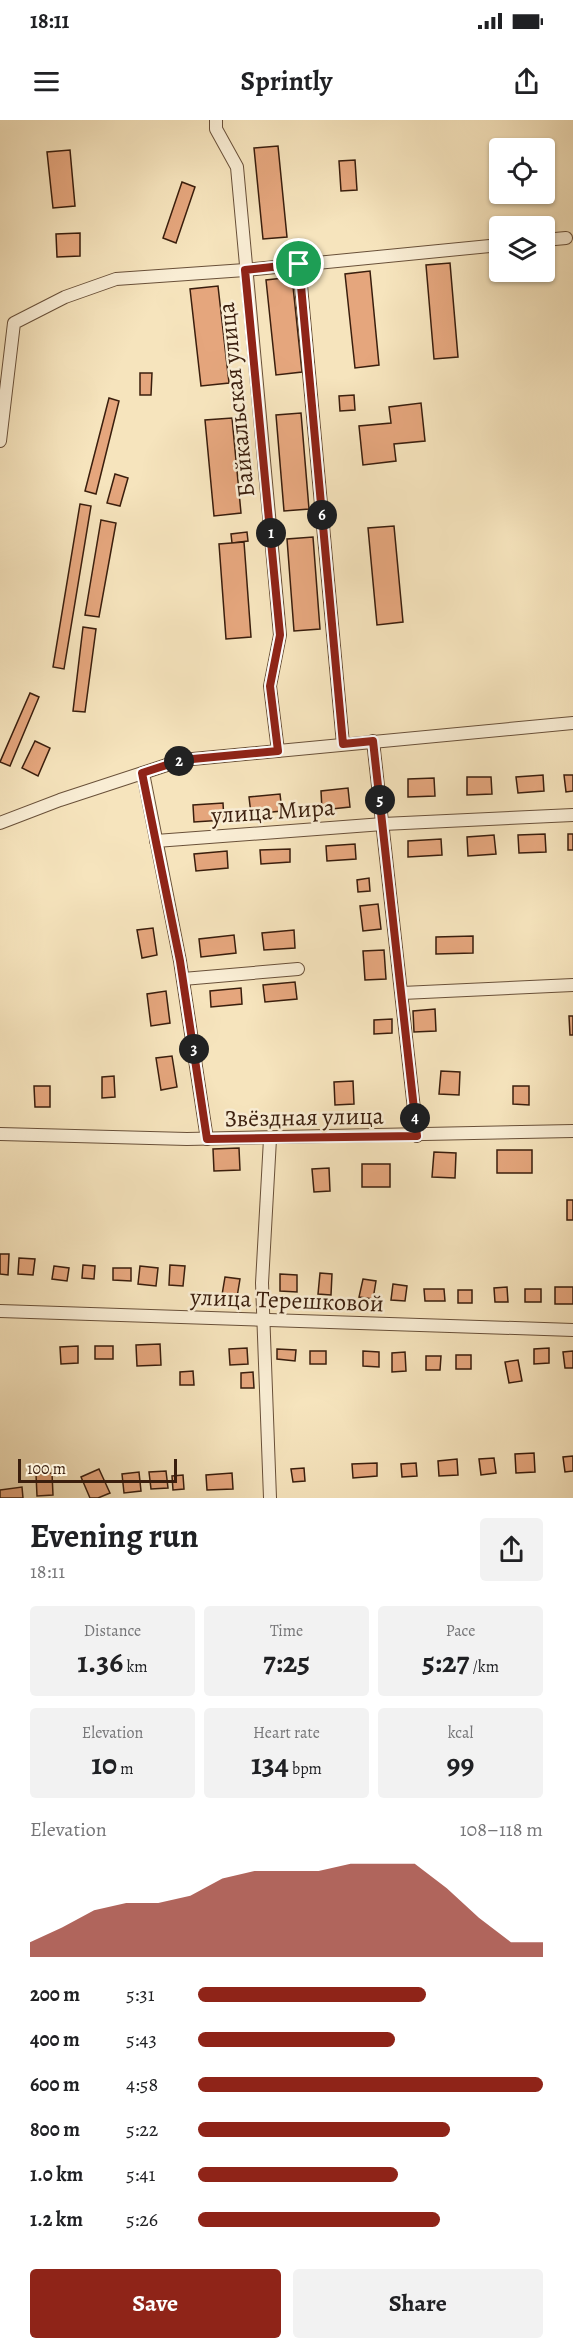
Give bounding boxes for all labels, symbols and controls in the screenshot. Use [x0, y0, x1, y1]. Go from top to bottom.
text: 18:11 [30, 6, 69, 36]
text: Sprintly [241, 63, 332, 99]
icon: menu [30, 65, 63, 98]
icon: share [510, 65, 543, 98]
map controls [489, 138, 555, 282]
button: locate [489, 138, 555, 204]
button: layers [489, 216, 555, 282]
pin [273, 238, 324, 289]
icon: arrive [282, 247, 315, 280]
street label: Байкальская улица [210, 301, 262, 499]
pin: 6 [307, 500, 337, 530]
text: 6 [318, 504, 326, 526]
pin: 1 [256, 518, 286, 548]
text: 1 [268, 522, 274, 544]
pin: 2 [164, 746, 194, 776]
text: 2 [175, 750, 183, 772]
pin: 5 [365, 785, 395, 815]
text: 5 [377, 789, 383, 811]
street label: улица Мира [209, 791, 336, 831]
pin: 3 [179, 1034, 209, 1064]
text: 3 [191, 1038, 197, 1060]
street label: Звёздная улица [224, 1100, 384, 1134]
pin: 4 [400, 1103, 430, 1133]
text: 4 [411, 1107, 419, 1129]
street label: улица Терешковой [189, 1281, 384, 1319]
scale bar [18, 1456, 177, 1484]
text: 100 m [27, 1458, 66, 1480]
text: Evening run [30, 1513, 199, 1558]
button: share [480, 1518, 543, 1581]
text: 18:11 [30, 1558, 65, 1585]
text: Distance [84, 1620, 141, 1642]
text: Time [270, 1620, 303, 1642]
text: Pace [446, 1620, 475, 1642]
text: 1.36 [77, 1642, 123, 1682]
text: 7:25 [263, 1642, 310, 1682]
text: 5:27 [422, 1642, 469, 1682]
text: km [123, 1656, 148, 1678]
text: /km [469, 1656, 499, 1678]
text: Elevation [82, 1722, 143, 1744]
text: Heart rate [253, 1722, 320, 1744]
text: kcal [448, 1722, 473, 1744]
text: 10 [91, 1744, 117, 1784]
text: 134 [251, 1744, 289, 1784]
text: 99 [447, 1744, 474, 1784]
text: m [117, 1758, 134, 1780]
text: bpm [289, 1758, 322, 1780]
text: Elevation [30, 1816, 107, 1843]
text: 108–118 m [460, 1816, 543, 1843]
text: 200 m [30, 1981, 80, 2008]
text: 5:31 [126, 1981, 155, 2008]
text: 400 m [30, 2026, 80, 2053]
text: 5:43 [126, 2026, 157, 2053]
text: 600 m [30, 2071, 80, 2098]
text: 4:58 [126, 2071, 158, 2098]
text: 800 m [30, 2116, 80, 2143]
text: 5:22 [126, 2116, 158, 2143]
text: 1.0 km [30, 2161, 83, 2188]
text: 5:41 [126, 2161, 155, 2188]
text: 1.2 km [30, 2206, 83, 2233]
text: 5:26 [126, 2206, 158, 2233]
button: Save [30, 2269, 281, 2338]
button: Share [293, 2269, 543, 2338]

